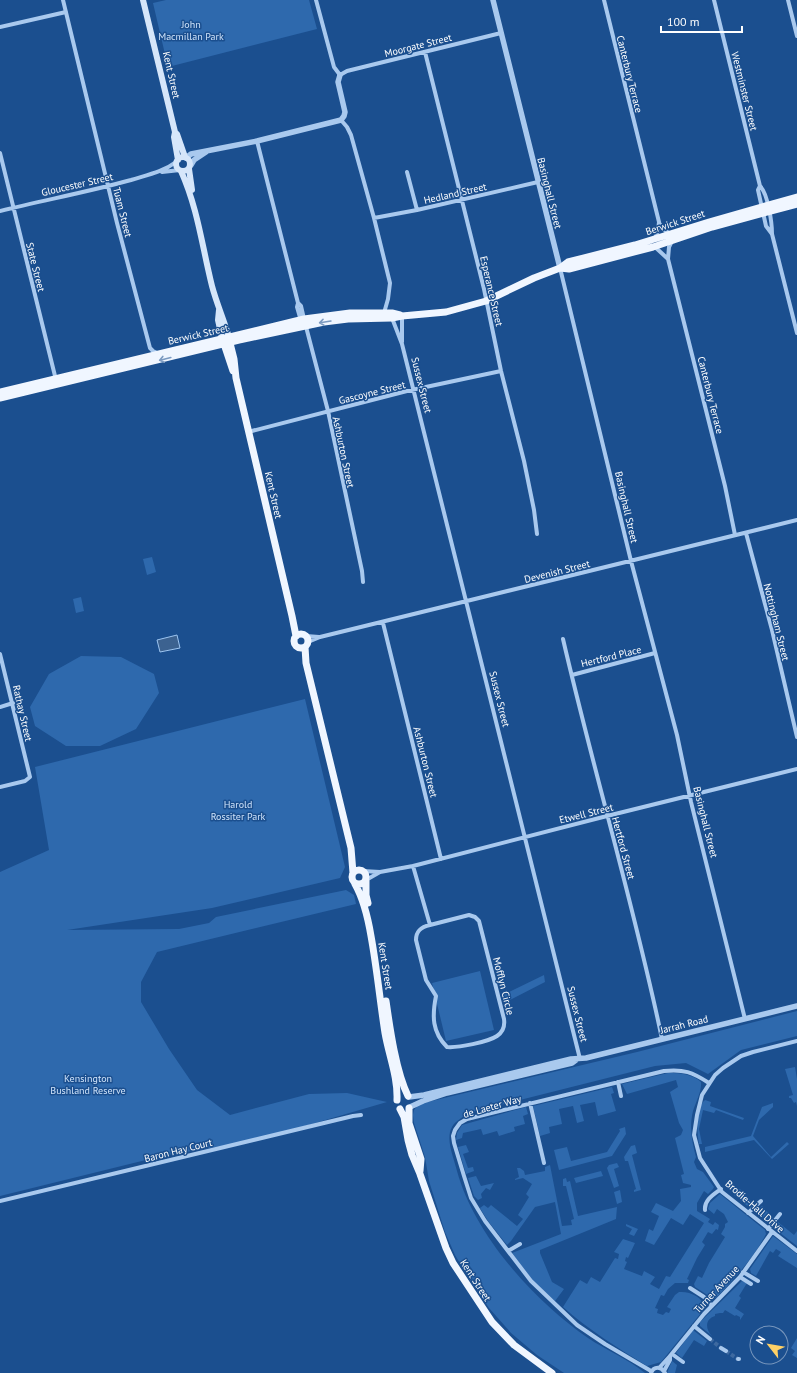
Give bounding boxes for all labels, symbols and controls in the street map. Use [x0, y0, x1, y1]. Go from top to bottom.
scale bar [661, 8, 742, 34]
text: 100 m [667, 14, 700, 29]
park label: John Macmillan Park [158, 18, 224, 43]
street label: Moorgate Street [383, 31, 454, 60]
street label: Canterbury Terrace [614, 34, 645, 114]
street label: Kent Street [160, 50, 183, 100]
street label: Westminster Street [728, 50, 761, 133]
street label: Basinghall Street [534, 156, 565, 231]
street label: Gloucester Street [40, 170, 115, 199]
street label: Hedland Street [422, 180, 488, 207]
street label: Tuam Street [110, 186, 135, 239]
street label: Berwick Street [644, 207, 707, 238]
street label: State Street [23, 241, 48, 294]
street label: Esperance Street [477, 255, 506, 328]
one-way arrow [319, 318, 332, 326]
street label: Berwick Street [167, 321, 230, 348]
street label: Canterbury Terrace [695, 355, 726, 435]
one-way arrow [159, 356, 172, 363]
street label: Sussex Street [408, 356, 435, 415]
street label: Gascoyne Street [337, 378, 407, 407]
street label: Ashburton Street [330, 415, 358, 489]
street label: Kent Street [262, 470, 285, 520]
street label: Basinghall Street [612, 470, 641, 545]
street label: Devenish Street [523, 557, 592, 586]
street label: Nottingham Street [761, 582, 793, 663]
street label: Hertford Place [580, 643, 643, 670]
street label: Sussex Street [486, 670, 513, 729]
street label: Rathay Street [10, 684, 35, 743]
street label: Ashburton Street [410, 725, 441, 799]
street label: Basinghall Street [690, 785, 721, 860]
park label: Harold Rossiter Park [211, 798, 266, 823]
street label: Etwell Street [558, 800, 615, 826]
street label: Hertford Street [609, 815, 638, 881]
street label: Kent Street [375, 941, 396, 991]
street label: Mofflyn Circle [490, 956, 517, 1016]
street label: Sussex Street [564, 985, 591, 1044]
street label: Jarrah Road [658, 1012, 709, 1037]
park label: Kensington Bushland Reserve [50, 1072, 126, 1097]
street label: de Laeter Way [462, 1092, 523, 1121]
street label: Baron Hay Court [143, 1136, 214, 1165]
street label: Brodie-Hall Drive [723, 1177, 787, 1236]
street label: Kent Street [457, 1257, 494, 1304]
street label: Turner Avenue [691, 1263, 742, 1316]
north arrow [749, 1325, 789, 1365]
text: N [753, 1333, 768, 1347]

